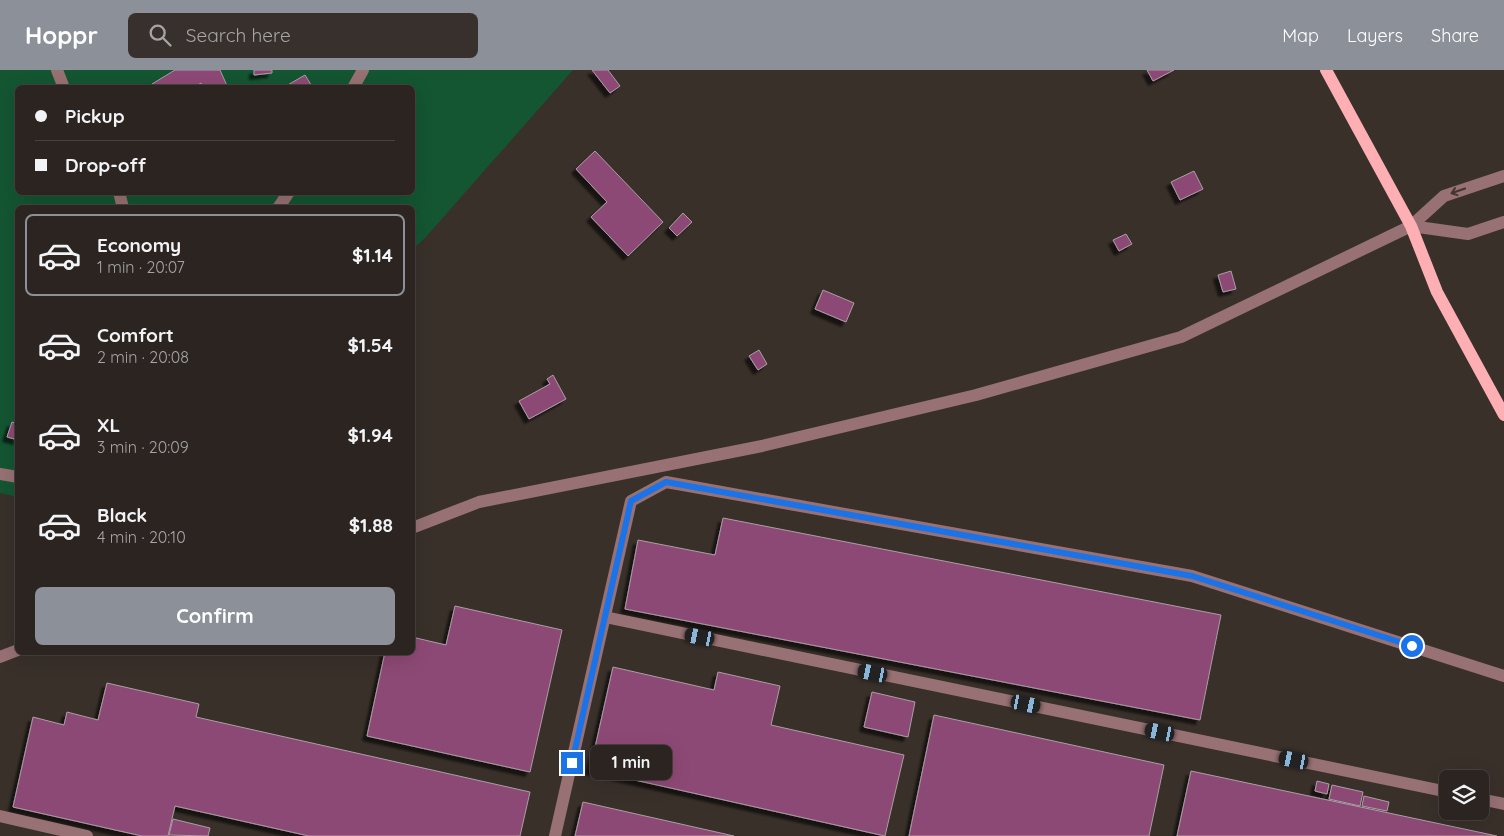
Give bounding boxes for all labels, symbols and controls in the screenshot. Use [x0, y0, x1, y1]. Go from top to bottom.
search box [128, 13, 478, 58]
text: Hoppr [25, 20, 98, 50]
icon: search [146, 21, 174, 49]
text: Search here [186, 23, 291, 47]
text: Map [1282, 24, 1319, 47]
text: Layers [1347, 24, 1403, 47]
text: Share [1431, 24, 1479, 47]
text: Pickup [65, 104, 125, 128]
text: Drop-off [65, 153, 146, 177]
one-way arrow [1450, 187, 1466, 197]
icon: car [37, 233, 82, 278]
text: Economy [97, 233, 181, 257]
text: $1.14 [352, 243, 393, 267]
text: 1 min · 20:07 [97, 257, 185, 277]
icon: car [37, 323, 82, 368]
text: Comfort [97, 323, 174, 347]
text: $1.54 [347, 333, 393, 357]
text: 2 min · 20:08 [97, 347, 189, 367]
icon: car [37, 413, 82, 458]
text: XL [97, 413, 120, 437]
text: $1.94 [348, 423, 393, 447]
text: 3 min · 20:09 [97, 437, 189, 457]
icon: car [37, 503, 82, 548]
text: Black [97, 503, 147, 527]
text: $1.88 [349, 513, 393, 537]
text: 4 min · 20:10 [97, 527, 186, 547]
button: Confirm [35, 587, 395, 645]
car [683, 627, 716, 647]
route start [1401, 635, 1423, 657]
car [856, 663, 889, 683]
car [1009, 694, 1042, 714]
car [1143, 722, 1176, 742]
callout: 1 min [590, 746, 672, 780]
car [1277, 750, 1310, 770]
route end [561, 752, 583, 774]
text: 1 min [612, 752, 650, 772]
map controls [1439, 770, 1489, 820]
button: layers [1439, 770, 1489, 820]

